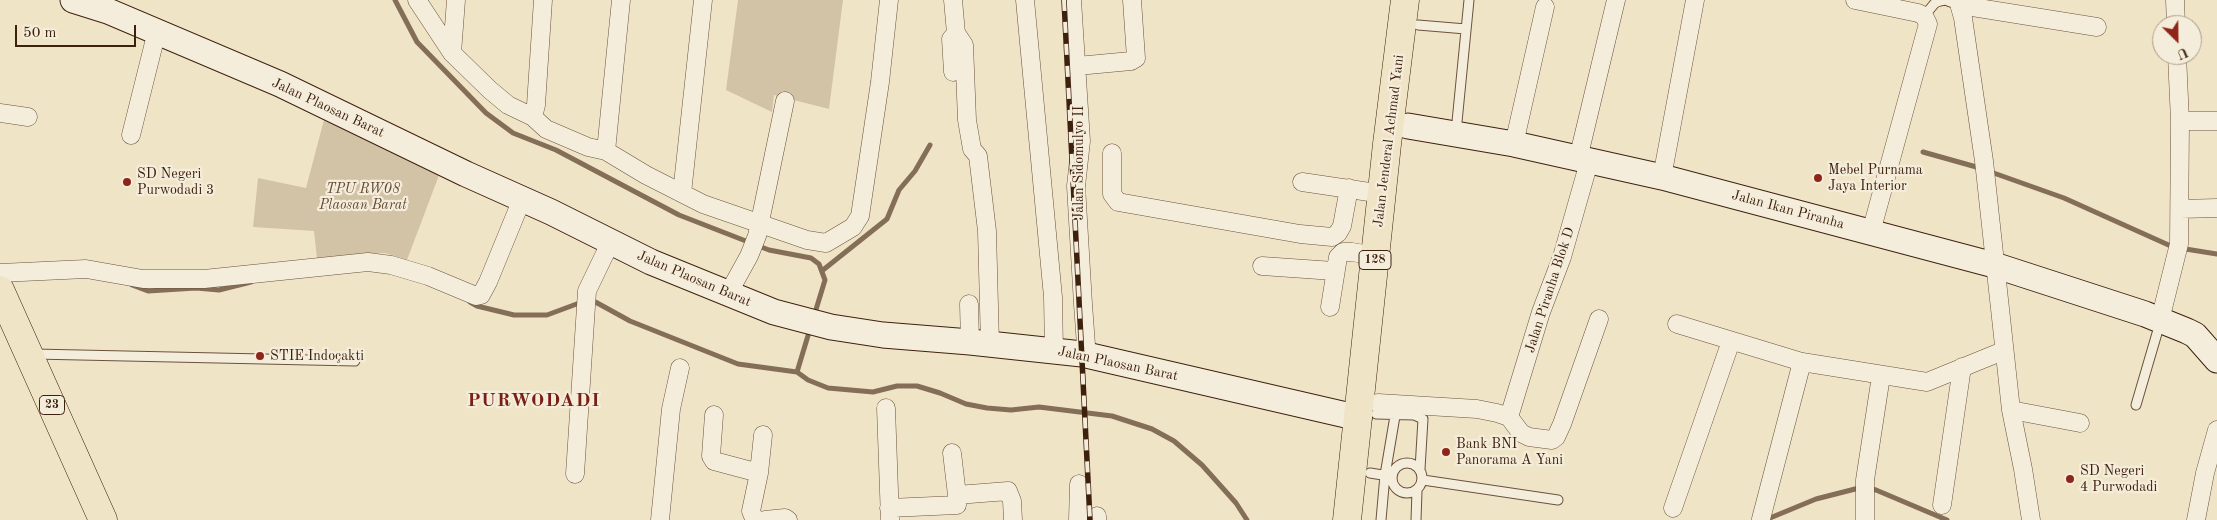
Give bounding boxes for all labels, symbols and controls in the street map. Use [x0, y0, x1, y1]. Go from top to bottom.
scale bar [18, 15, 139, 47]
north arrow [2152, 15, 2202, 65]
text: 50 m [23, 26, 57, 41]
text: U [2175, 44, 2190, 62]
street label: Jalan Jenderal Achmad Yani [1370, 54, 1408, 228]
street label: Jalan Plaosan Barat [269, 75, 387, 141]
street label: Jalan Sidomulyo II [1071, 106, 1087, 220]
place label: Mebel Purnama Jaya Interior [1828, 162, 1923, 194]
place label: SD Negeri Purwodadi 3 [137, 166, 214, 198]
marker: Mebel Purnama Jaya Interior [1812, 172, 1824, 184]
marker: SD Negeri Purwodadi 3 [121, 176, 133, 188]
park label: TPU RW08 Plaosan Barat [319, 181, 407, 213]
street label: Jalan Ikan Piranha [1730, 187, 1846, 233]
street label: Jalan Piranha Blok D [1522, 225, 1578, 355]
street label: Jalan Plaosan Barat [634, 247, 754, 311]
road number: 128 [1359, 250, 1391, 270]
street label: Jalan Plaosan Barat [1056, 343, 1180, 385]
place label: STIE Indoçakti [270, 348, 364, 364]
marker: STIE Indoçakti [254, 350, 266, 362]
district label: PURWODADI [466, 390, 602, 412]
road number: 23 [40, 396, 64, 414]
place label: Bank BNI Panorama A Yani [1456, 436, 1563, 468]
marker: Bank BNI Panorama A Yani [1440, 446, 1452, 458]
place label: SD Negeri 4 Purwodadi [2080, 463, 2157, 496]
marker: SD Negeri 4 Purwodadi [2064, 473, 2076, 485]

